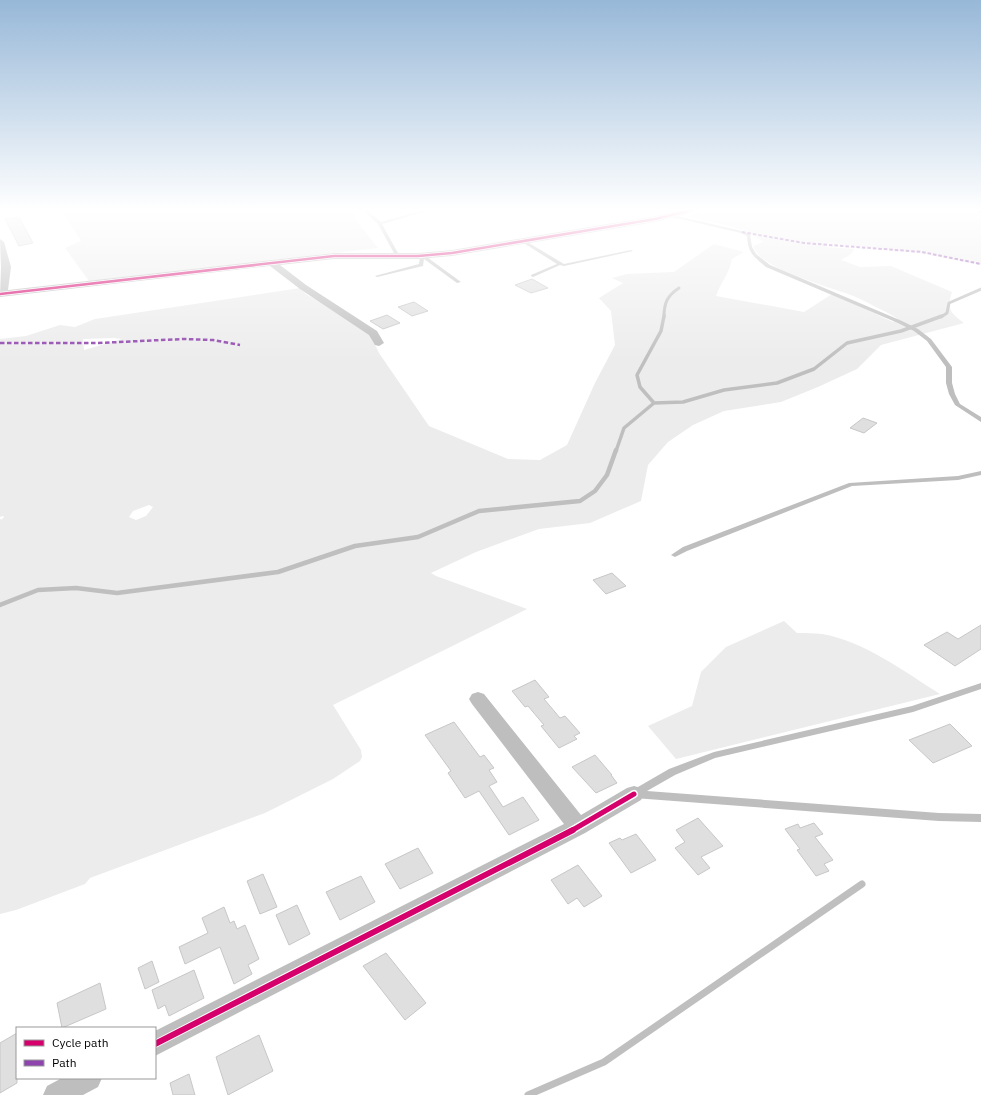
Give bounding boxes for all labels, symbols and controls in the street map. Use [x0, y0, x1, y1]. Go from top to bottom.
legend [16, 1027, 156, 1079]
text: Cycle path [52, 1035, 109, 1050]
text: Path [52, 1055, 77, 1070]

